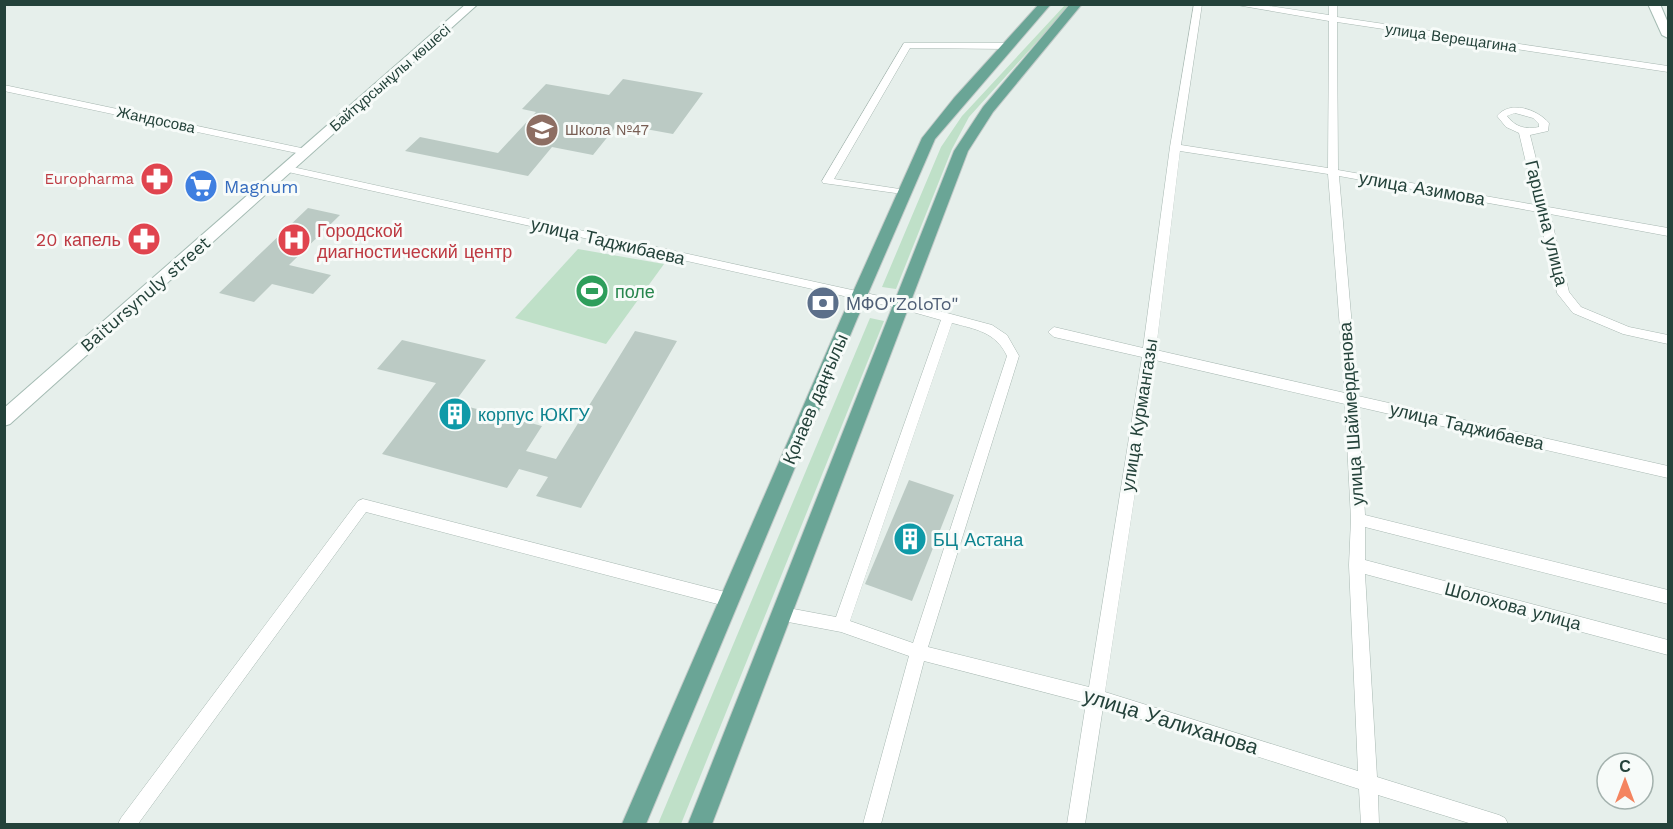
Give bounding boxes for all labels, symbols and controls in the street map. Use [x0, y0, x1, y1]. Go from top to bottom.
street label: улица Верещагина [1384, 20, 1519, 56]
street label: Байтұрсынұлы көшесі [326, 21, 454, 135]
street label: Жандосова [115, 103, 198, 137]
school or university icon: Школа №47 [524, 112, 560, 148]
place label: Школа №47 [565, 121, 649, 139]
street label: Гаршина улица [1521, 158, 1573, 289]
pharmacy icon: Europharma [139, 161, 175, 197]
street label: улица Азимова [1357, 167, 1488, 210]
supermarket icon: Magnum [183, 168, 219, 204]
place label: Europharma [44, 170, 134, 188]
place label: Magnum [224, 176, 298, 197]
street label: улица Таджибаева [529, 213, 688, 269]
place label: Городской диагностический центр [317, 220, 512, 262]
pharmacy icon: 20 капель [126, 221, 162, 257]
hospital icon: Городской диагностический центр [276, 222, 312, 258]
place label: 20 капель [36, 229, 121, 250]
street label: Baitursynuly street [76, 232, 214, 356]
sports icon: поле [574, 273, 610, 309]
place label: поле [615, 281, 655, 302]
bank icon: МФО"ZoloTo" [805, 285, 841, 321]
place label: МФО"ZoloTo" [846, 293, 958, 314]
street label: улица Шаймерденова [1334, 321, 1368, 507]
street label: Қонаев даңғылы [778, 331, 852, 467]
street label: улица Курмангазы [1117, 337, 1161, 493]
building icon: корпус ЮКГУ [437, 396, 473, 432]
street label: улица Таджибаева [1388, 398, 1547, 454]
place label: корпус ЮКГУ [478, 404, 590, 425]
building icon: БЦ Астана [892, 521, 928, 557]
place label: БЦ Астана [933, 529, 1024, 550]
street label: Шолохова улица [1442, 578, 1584, 635]
street label: улица Уалиханова [1080, 682, 1262, 760]
north arrow [1595, 751, 1655, 811]
text: С [1619, 757, 1631, 776]

